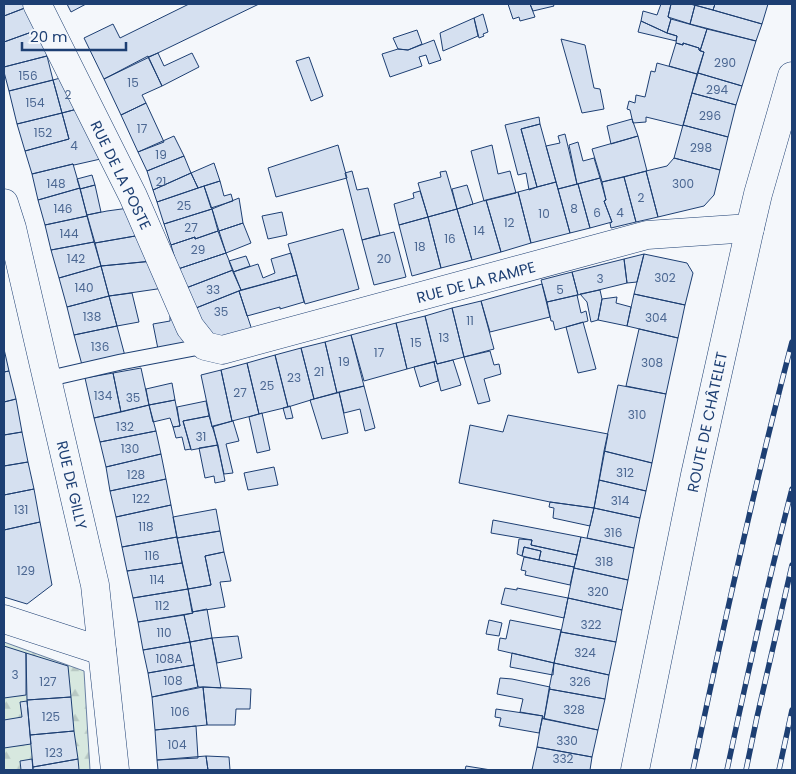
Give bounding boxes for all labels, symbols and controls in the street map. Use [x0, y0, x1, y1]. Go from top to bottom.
scale bar [22, 20, 126, 52]
text: 20 m [30, 26, 68, 47]
house number: 290 [714, 54, 736, 71]
house number: 156 [19, 67, 38, 84]
house number: 15 [127, 74, 139, 91]
house number: 294 [706, 81, 728, 98]
house number: 2 [65, 86, 72, 103]
house number: 154 [26, 94, 45, 111]
house number: 296 [699, 107, 721, 124]
street label: RUE DE LA POSTE [85, 117, 157, 233]
house number: 17 [137, 120, 148, 137]
house number: 152 [34, 124, 52, 141]
house number: 4 [70, 137, 78, 154]
house number: 298 [690, 139, 712, 156]
house number: 19 [155, 146, 167, 163]
house number: 21 [156, 173, 166, 190]
house number: 148 [47, 175, 65, 192]
house number: 300 [672, 175, 694, 192]
house number: 2 [638, 189, 645, 206]
house number: 25 [177, 197, 191, 214]
house number: 146 [53, 200, 73, 217]
house number: 8 [570, 200, 578, 217]
house number: 6 [593, 204, 601, 221]
house number: 4 [616, 204, 624, 221]
house number: 10 [538, 205, 550, 222]
house number: 12 [504, 214, 514, 231]
house number: 27 [184, 219, 198, 236]
house number: 14 [473, 222, 485, 239]
house number: 144 [60, 225, 79, 242]
house number: 16 [444, 230, 456, 247]
house number: 18 [414, 238, 426, 255]
house number: 29 [191, 241, 205, 258]
house number: 142 [67, 250, 85, 267]
house number: 20 [377, 250, 391, 267]
street label: RUE DE LA RAMPE [414, 256, 538, 308]
house number: 302 [654, 269, 676, 286]
house number: 3 [596, 270, 604, 287]
house number: 140 [75, 279, 93, 296]
house number: 33 [206, 281, 220, 298]
house number: 5 [556, 281, 564, 298]
house number: 35 [214, 303, 228, 320]
house number: 138 [83, 308, 101, 325]
house number: 304 [645, 309, 668, 326]
house number: 11 [466, 312, 474, 329]
house number: 13 [439, 329, 449, 346]
house number: 15 [410, 334, 422, 351]
house number: 136 [91, 338, 109, 355]
house number: 17 [374, 344, 385, 361]
street label: ROUTE DE CHÂTELET [682, 350, 732, 494]
house number: 19 [338, 353, 350, 370]
house number: 308 [641, 354, 663, 371]
house number: 21 [314, 363, 324, 380]
house number: 23 [287, 369, 301, 386]
house number: 25 [260, 377, 274, 394]
house number: 27 [233, 384, 247, 401]
house number: 134 [94, 387, 113, 404]
house number: 35 [126, 389, 140, 406]
house number: 310 [628, 406, 646, 423]
house number: 132 [116, 418, 134, 435]
house number: 31 [196, 428, 206, 445]
street label: RUE DE GILLY [52, 439, 92, 532]
house number: 130 [121, 440, 139, 457]
house number: 312 [616, 464, 634, 481]
house number: 128 [127, 466, 145, 483]
house number: 122 [132, 490, 150, 507]
house number: 314 [611, 492, 630, 509]
house number: 131 [14, 501, 28, 518]
house number: 118 [138, 518, 154, 535]
house number: 316 [604, 524, 622, 541]
house number: 116 [144, 547, 160, 564]
house number: 318 [595, 553, 613, 570]
house number: 129 [17, 562, 35, 579]
house number: 114 [149, 571, 165, 588]
house number: 320 [587, 583, 609, 600]
house number: 112 [155, 597, 169, 614]
house number: 322 [581, 616, 602, 633]
house number: 110 [156, 624, 172, 641]
house number: 324 [574, 644, 596, 661]
house number: 108A [155, 650, 183, 667]
house number: 3 [11, 666, 19, 683]
house number: 108 [164, 672, 182, 689]
house number: 127 [39, 673, 57, 690]
house number: 326 [569, 673, 591, 690]
house number: 328 [563, 701, 585, 718]
house number: 106 [171, 703, 190, 720]
house number: 125 [42, 708, 60, 725]
house number: 330 [556, 732, 578, 749]
house number: 104 [168, 736, 187, 753]
house number: 123 [45, 744, 63, 761]
house number: 332 [552, 750, 574, 767]

